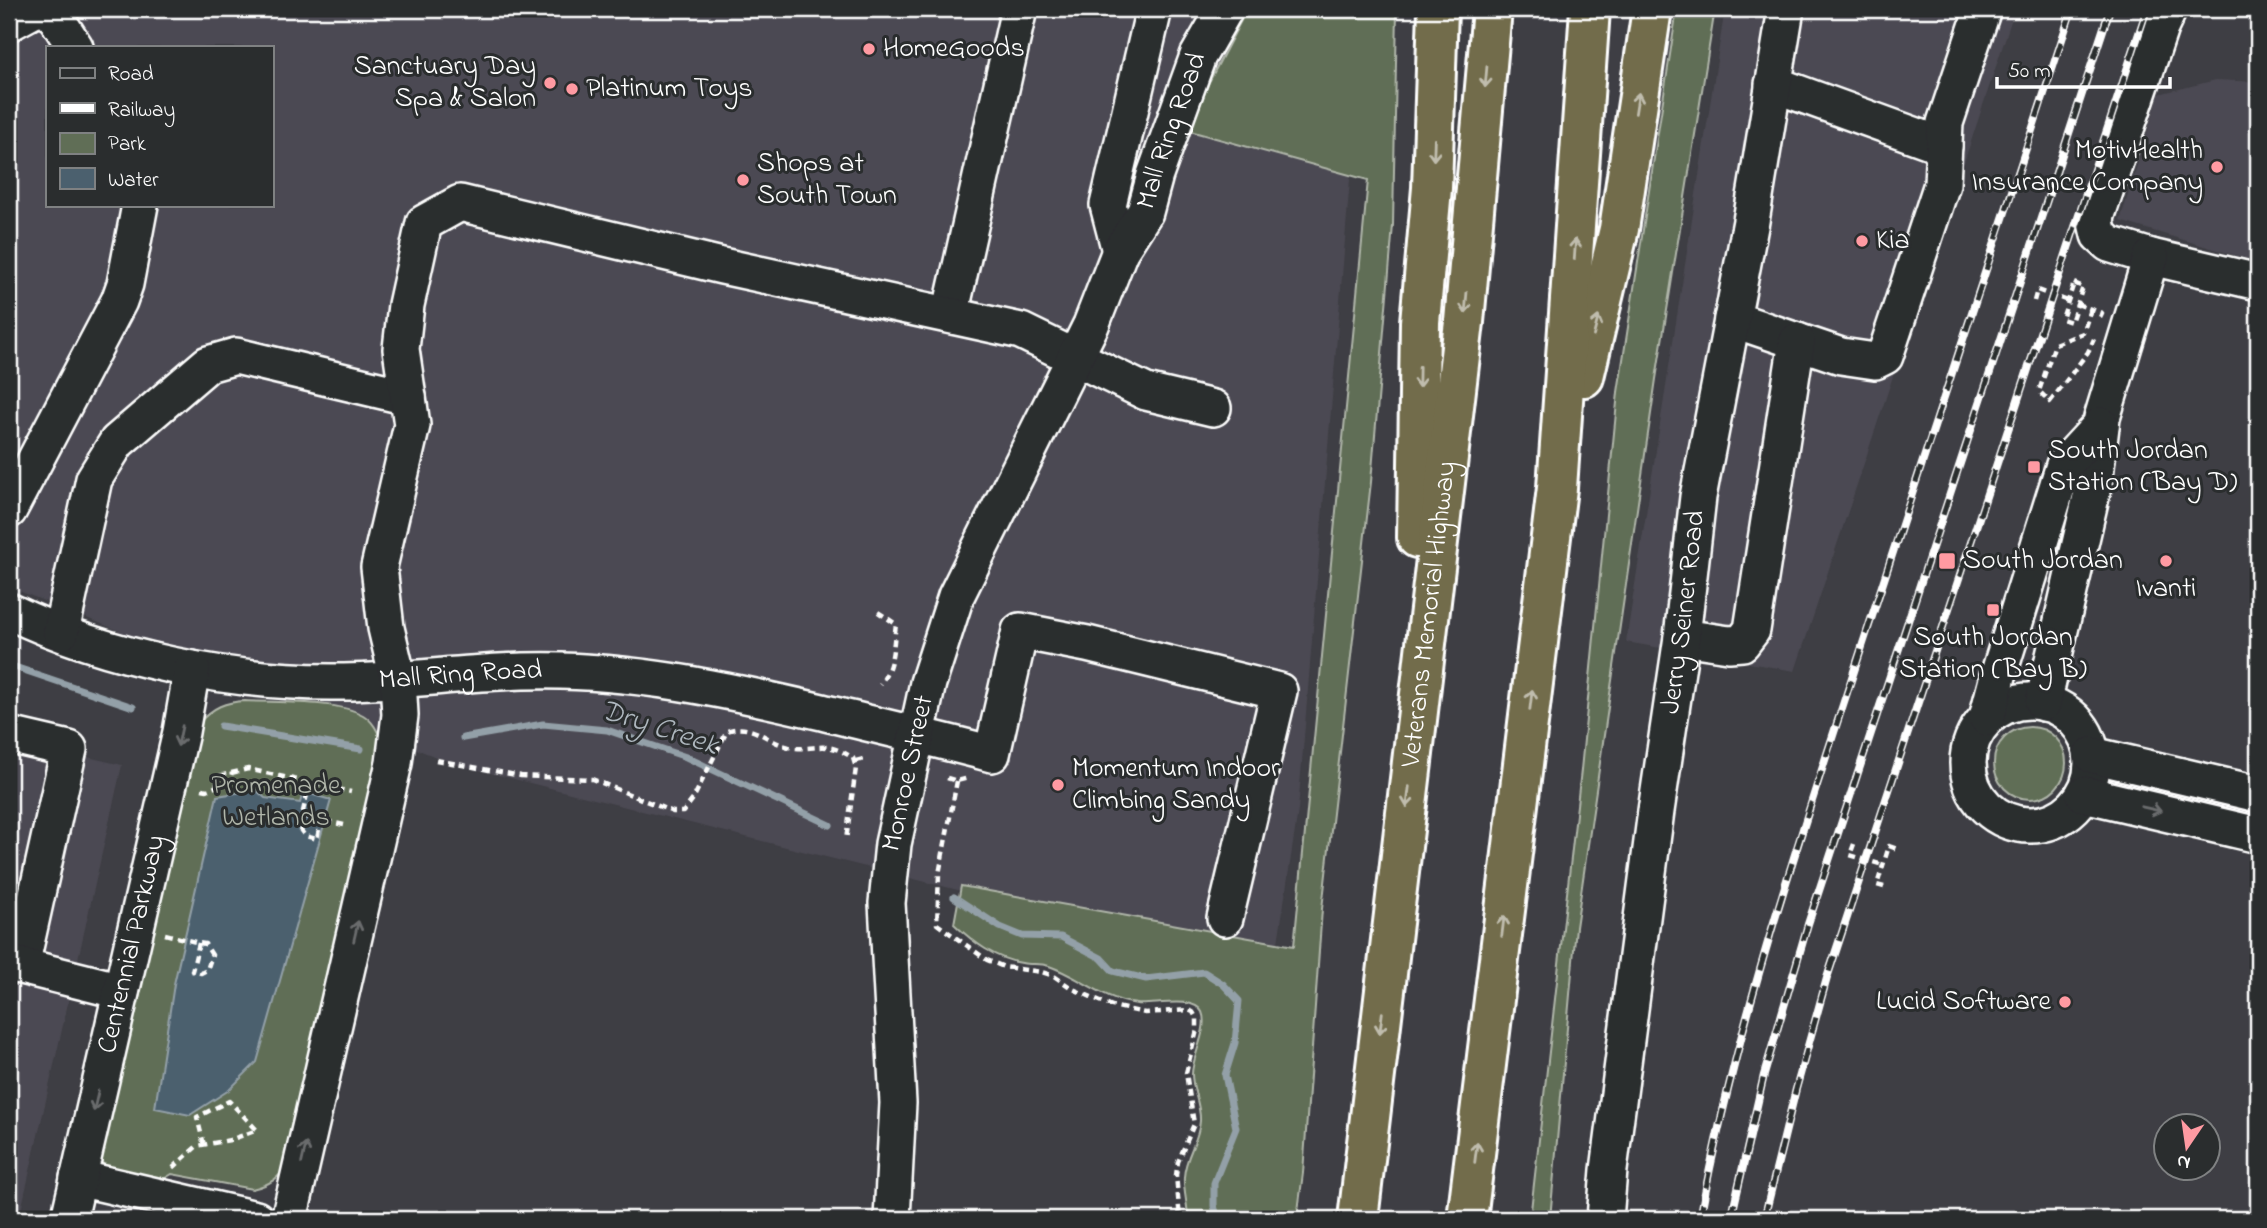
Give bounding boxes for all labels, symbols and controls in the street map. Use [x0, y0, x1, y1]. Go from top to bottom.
place label: HomeGoods [883, 29, 1025, 70]
marker: HomeGoods [861, 41, 877, 57]
legend [46, 46, 273, 206]
scale bar [1997, 46, 2171, 90]
place label: Sanctuary Day Spa & Salon [354, 47, 536, 120]
street label: Mall Ring Road [1126, 47, 1218, 214]
text: 50 m [2008, 57, 2051, 87]
text: Road [108, 60, 154, 90]
one-way arrow [1479, 65, 1492, 87]
place label: Platinum Toys [586, 69, 753, 110]
marker: Sanctuary Day Spa & Salon [542, 75, 558, 91]
marker: Platinum Toys [564, 81, 580, 97]
one-way arrow [1631, 92, 1644, 115]
text: Railway [108, 96, 175, 128]
text: Park [108, 130, 147, 160]
place label: MotivHealth Insurance Company [1971, 131, 2203, 204]
one-way arrow [1427, 139, 1440, 162]
place label: Shops at South Town [757, 144, 897, 217]
marker: MotivHealth Insurance Company [2209, 159, 2225, 175]
text: Water [108, 166, 159, 196]
marker: Shops at South Town [735, 172, 751, 188]
place label: Kia [1876, 221, 1910, 262]
marker: Kia [1854, 233, 1870, 249]
one-way arrow [1569, 238, 1582, 261]
one-way arrow [1459, 291, 1472, 314]
one-way arrow [1590, 315, 1603, 338]
one-way arrow [1412, 366, 1426, 389]
place label: South Jordan Station (Bay D) [2048, 431, 2237, 504]
street label: Veterans Memorial Highway [1391, 459, 1468, 771]
marker: South Jordan Station (Bay D) [2026, 459, 2042, 475]
street label: Jerry Seiner Road [1650, 508, 1717, 717]
place label: South Jordan [1963, 541, 2123, 582]
marker: South Jordan [1937, 551, 1957, 571]
marker: Ivanti [2158, 553, 2174, 569]
place label: Ivanti [2136, 569, 2196, 610]
marker: South Jordan Station (Bay B) [1985, 602, 2001, 618]
place label: South Jordan Station (Bay B) [1899, 618, 2087, 691]
street label: Mall Ring Road [378, 650, 543, 701]
water label: Dry Creek [595, 689, 725, 769]
one-way arrow [1525, 689, 1538, 712]
street label: Monroe Street [871, 691, 945, 855]
one-way arrow [173, 724, 186, 747]
place label: Momentum Indoor Climbing Sandy [1072, 749, 1280, 822]
park label: Promenade Wetlands [211, 766, 341, 839]
marker: Momentum Indoor Climbing Sandy [1050, 777, 1066, 793]
one-way arrow [1402, 785, 1415, 808]
one-way arrow [2139, 803, 2162, 817]
street label: Centennial Parkway [87, 831, 177, 1057]
one-way arrow [1497, 915, 1510, 938]
one-way arrow [349, 920, 363, 943]
place label: Lucid Software [1876, 982, 2051, 1023]
marker: Lucid Software [2057, 994, 2073, 1010]
one-way arrow [1375, 1011, 1388, 1034]
one-way arrow [89, 1089, 102, 1112]
north arrow [2152, 1112, 2222, 1182]
one-way arrow [1469, 1141, 1482, 1163]
one-way arrow [298, 1142, 312, 1165]
text: N [2174, 1146, 2193, 1176]

